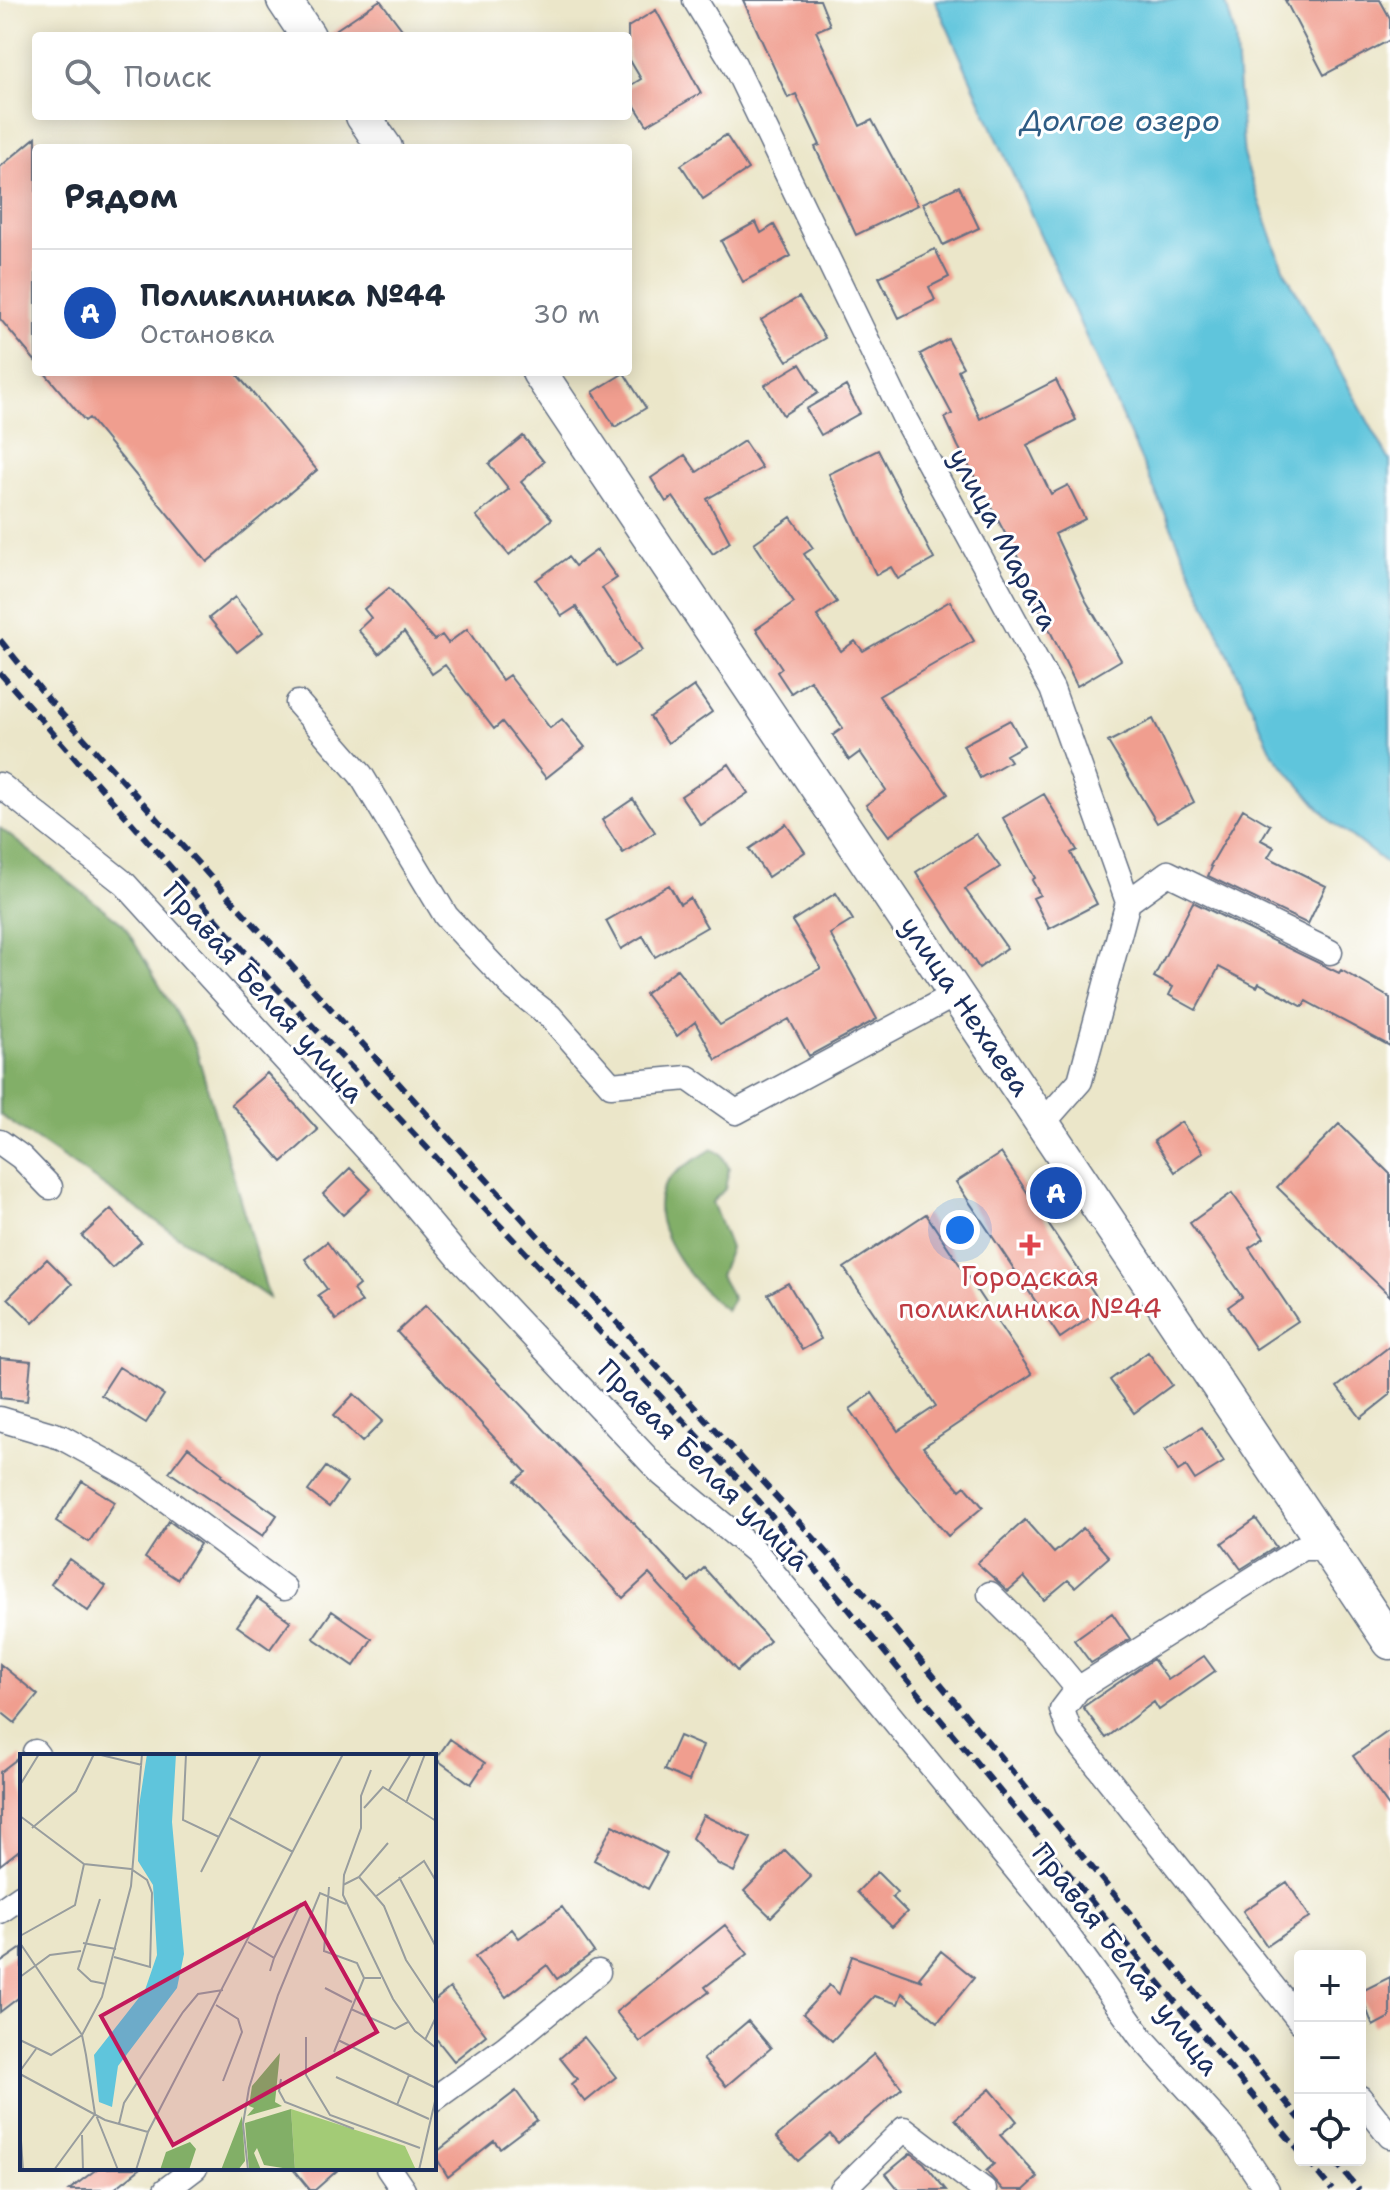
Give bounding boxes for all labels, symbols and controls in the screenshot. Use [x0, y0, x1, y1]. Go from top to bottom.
search box [32, 32, 632, 120]
icon: search [60, 54, 104, 98]
text: Поиск [124, 56, 212, 97]
water label: Долгое озеро [1018, 100, 1220, 141]
text: Рядом [64, 173, 178, 219]
text: Поликлиника №44 [140, 275, 446, 316]
text: A [80, 296, 100, 331]
text: 30 m [533, 296, 600, 331]
text: Остановка [140, 316, 275, 351]
street label: улица Марата [940, 441, 1068, 637]
street label: Правая Белая улица [154, 873, 374, 1111]
street label: улица Нехаева [892, 908, 1040, 1104]
pin: A [1030, 1163, 1082, 1223]
your location [940, 1210, 980, 1250]
marker: Городская поликлиника №44 [1019, 1234, 1041, 1256]
place label: Городская поликлиника №44 [898, 1257, 1162, 1327]
street label: Правая Белая улица [590, 1351, 818, 1579]
inset map [20, 1754, 436, 2170]
street label: Правая Белая улица [1023, 1835, 1229, 2083]
map controls [1294, 1950, 1366, 2166]
button: + [1294, 1950, 1366, 2022]
button: − [1294, 2022, 1366, 2094]
button: locate [1294, 2094, 1366, 2166]

